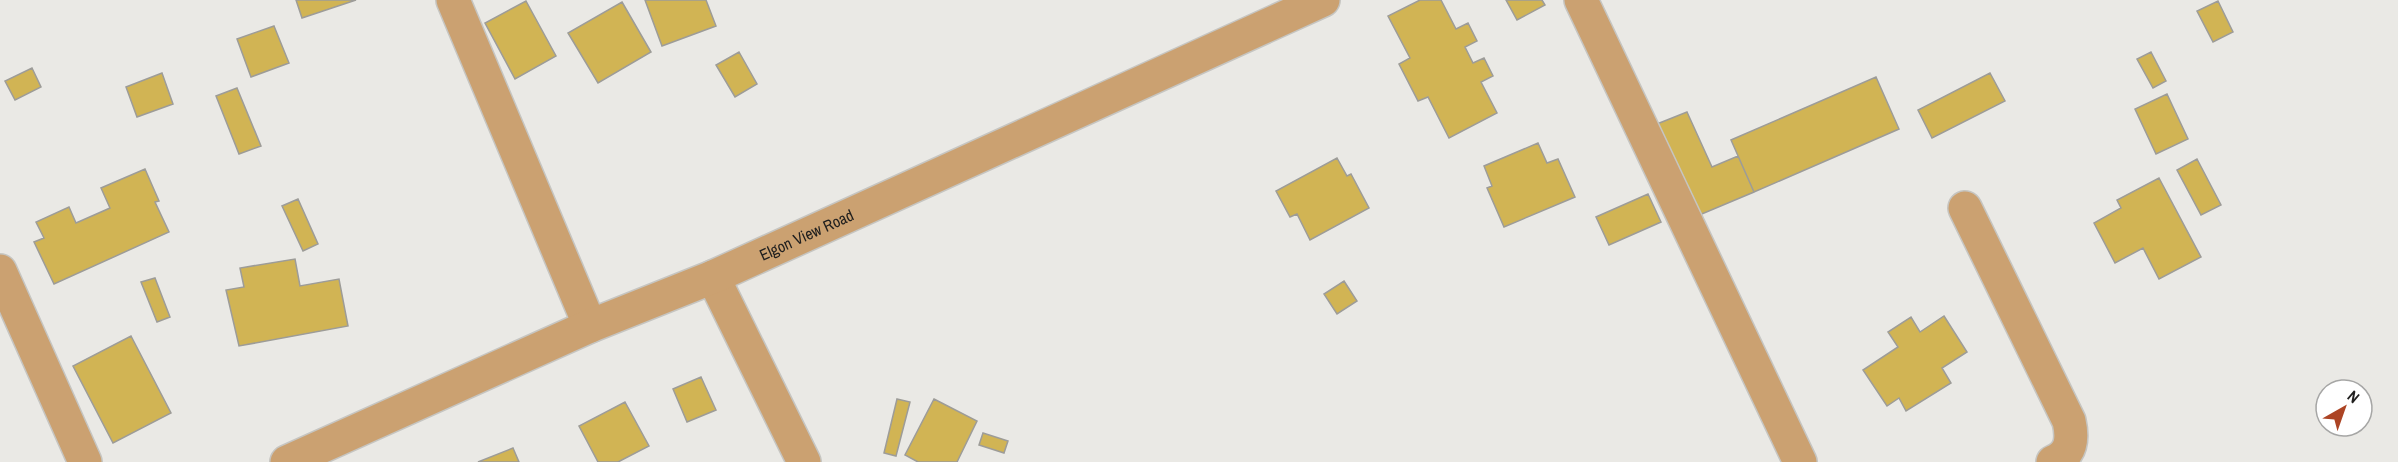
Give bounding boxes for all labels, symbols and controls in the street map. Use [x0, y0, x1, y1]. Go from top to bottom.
street label: Elgon View Road [756, 204, 857, 266]
north arrow [2314, 378, 2374, 438]
text: N [2343, 385, 2364, 408]

